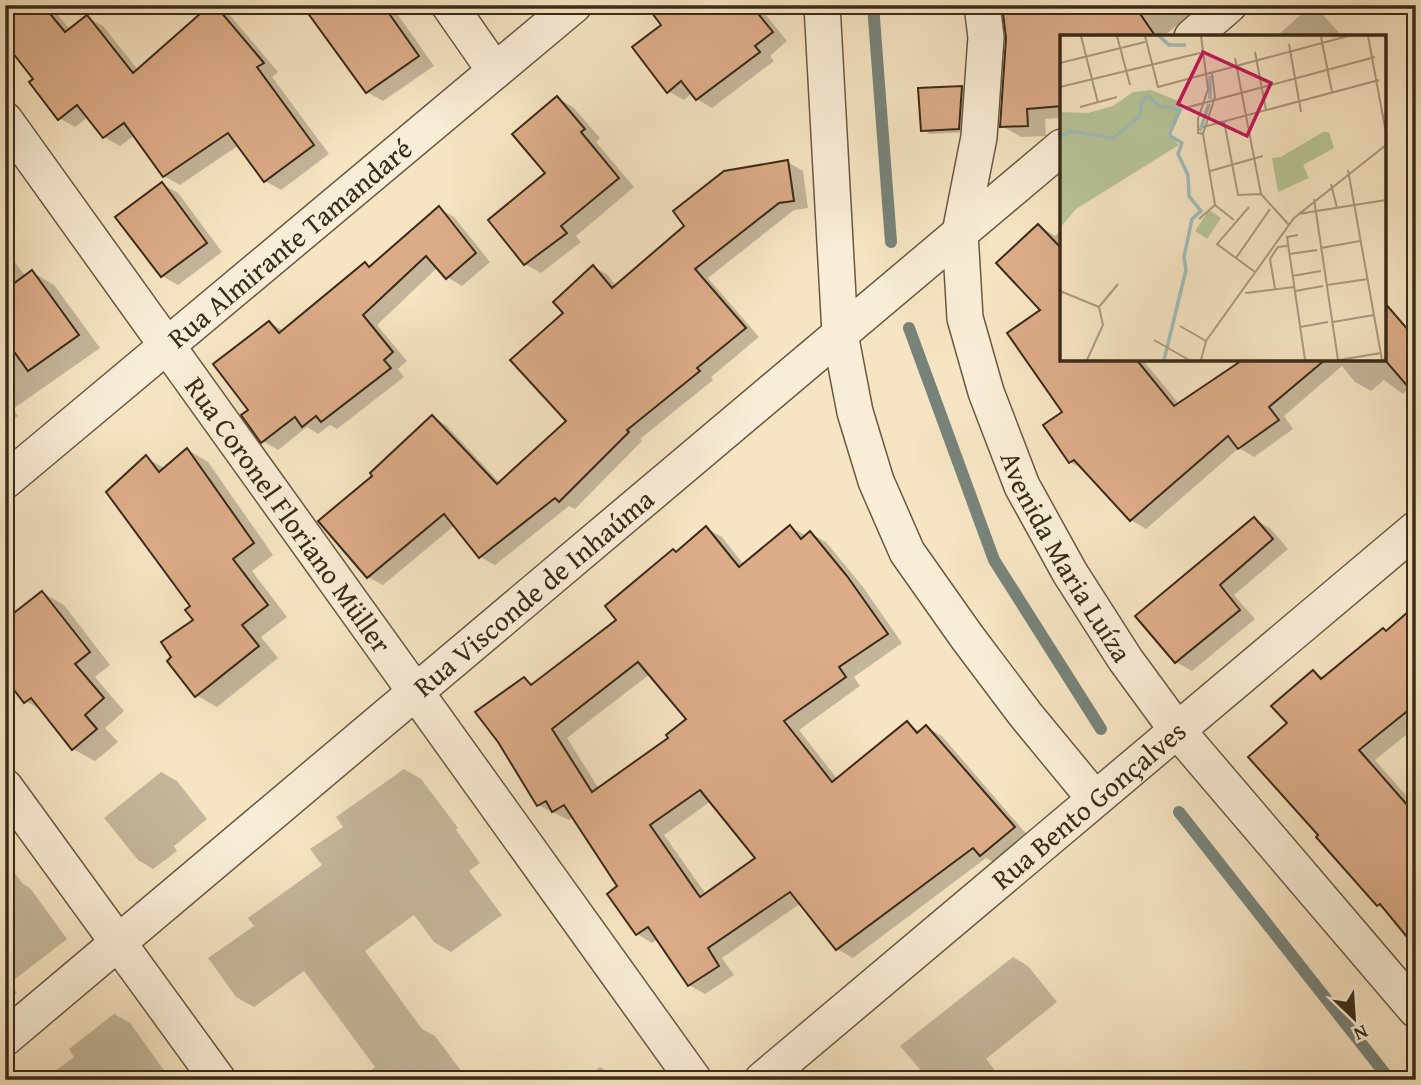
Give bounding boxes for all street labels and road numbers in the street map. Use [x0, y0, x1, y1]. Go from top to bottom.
street label: Rua Almirante Tamandaré [158, 128, 421, 357]
street label: Rua Coronel Floriano Müller [175, 368, 402, 662]
street label: Avenida Maria Luíza [991, 445, 1143, 670]
street label: Rua Visconde de Inhaúma [404, 478, 663, 706]
street label: Rua Bento Gonçalves [982, 710, 1195, 899]

